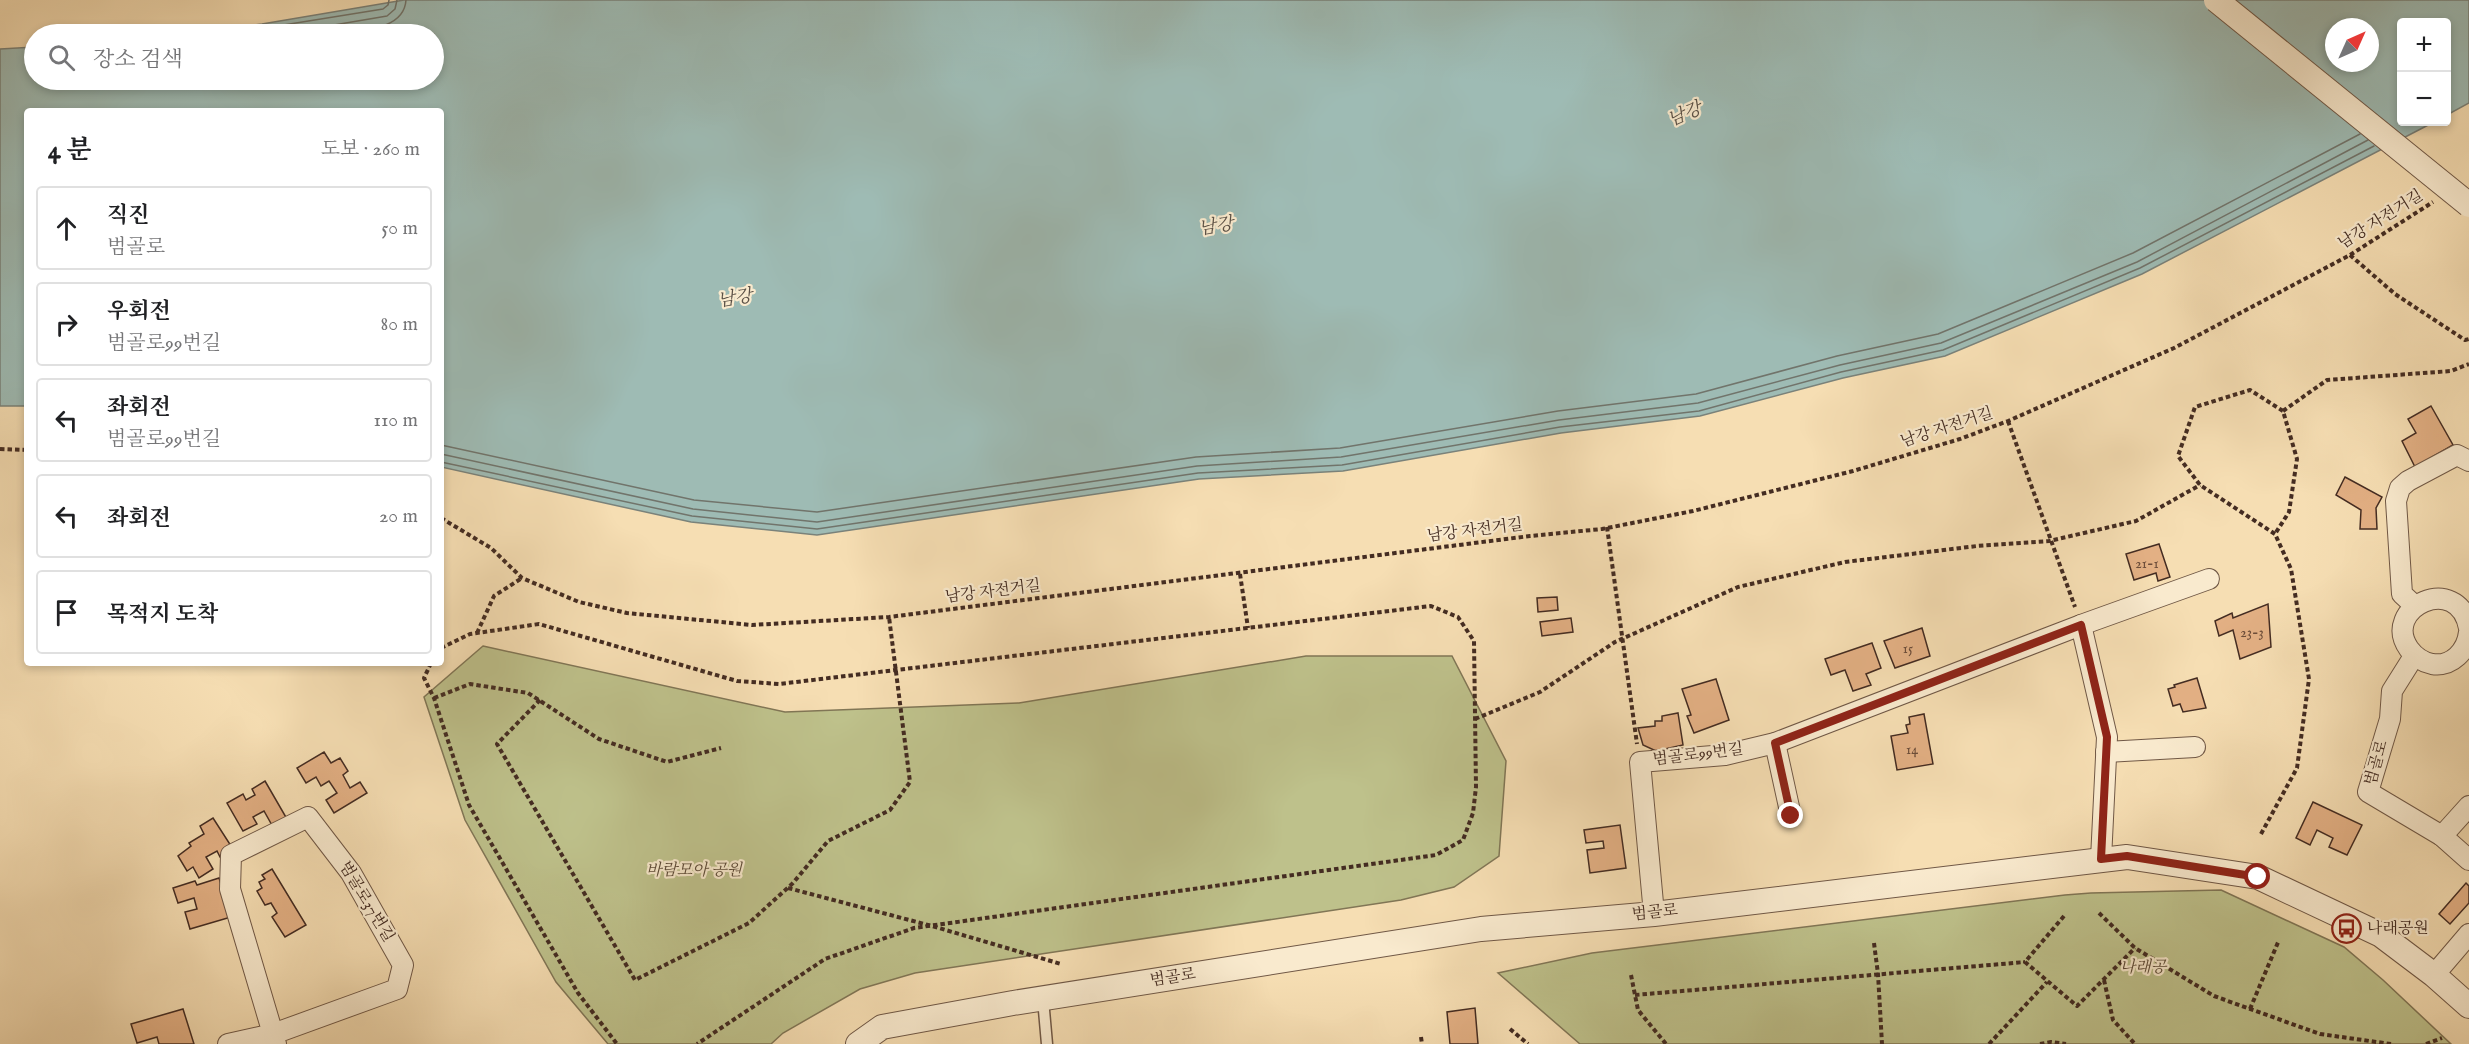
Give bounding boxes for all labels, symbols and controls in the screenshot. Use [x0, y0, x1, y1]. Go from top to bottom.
north arrow [2325, 18, 2379, 72]
map controls [2397, 18, 2451, 126]
button: + [2397, 18, 2451, 72]
search box [24, 24, 444, 90]
icon: search [45, 41, 78, 74]
text: 장소 검색 [93, 46, 183, 74]
button: − [2397, 72, 2451, 126]
water label: 남강 [1664, 97, 1708, 132]
text: 4 분 [48, 134, 92, 167]
text: 도보 · 260 m [321, 137, 420, 162]
street label: 남강 자전거길 [2335, 186, 2427, 254]
text: 직진 [107, 202, 150, 230]
icon: ahead [50, 212, 83, 245]
water label: 남강 [1197, 213, 1238, 241]
text: 50 m [381, 216, 418, 241]
text: 범골로 [107, 235, 165, 260]
water label: 남강 [716, 285, 757, 313]
text: 우회전 [107, 298, 171, 326]
icon: right [50, 308, 83, 341]
text: 80 m [381, 312, 418, 337]
text: 범골로99번길 [107, 331, 221, 356]
text: 좌회전 [107, 394, 171, 422]
icon: left [50, 404, 83, 437]
street label: 남강 자전거길 [1898, 404, 1996, 452]
text: 110 m [374, 408, 418, 433]
text: 범골로99번길 [107, 427, 221, 452]
icon: left [50, 500, 83, 533]
text: 20 m [379, 504, 418, 529]
text: 좌회전 [107, 505, 171, 533]
street label: 남강 자전거길 [1426, 515, 1524, 547]
house number: 21-1 [2135, 555, 2159, 573]
street label: 남강 자전거길 [944, 576, 1042, 608]
icon: arrive [50, 596, 83, 629]
text: 목적지 도착 [107, 601, 218, 629]
house number: 23-3 [2240, 624, 2264, 642]
house number: 15 [1903, 640, 1913, 658]
street label: 범골로 [2361, 737, 2393, 788]
street label: 범골로99번길 [1651, 740, 1745, 770]
house number: 14 [1906, 741, 1918, 759]
route end [1777, 802, 1803, 828]
street label: 범골로37번길 [334, 858, 398, 946]
park label: 바람모아 공원 [646, 861, 744, 881]
route start [2244, 863, 2270, 889]
street label: 범골로 [1631, 901, 1680, 925]
bus stop icon: 나래공원 [2330, 913, 2362, 945]
place label: 나래공원 [2367, 919, 2429, 939]
park label: 나래공 [2120, 958, 2168, 978]
street label: 범골로 [1149, 964, 1198, 992]

